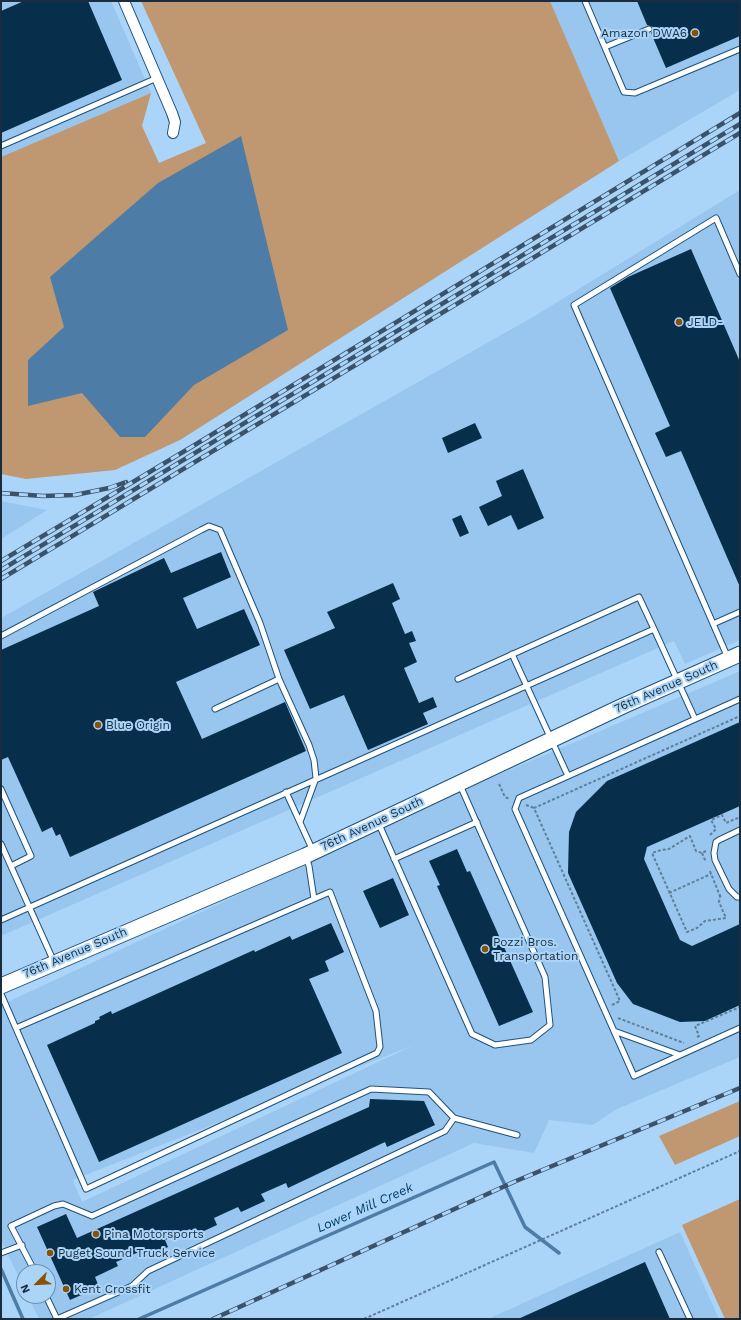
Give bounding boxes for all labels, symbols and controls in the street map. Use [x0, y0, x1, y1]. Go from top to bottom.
place label: Amazon DWA6 [601, 26, 687, 40]
marker: Amazon DWA6 [690, 28, 700, 38]
place label: JELD- [687, 315, 723, 329]
marker: JELD- [674, 317, 684, 327]
street label: 76th Avenue South [612, 658, 720, 716]
place label: Blue Origin [106, 718, 170, 732]
marker: Blue Origin [93, 720, 103, 730]
street label: 76th Avenue South [318, 794, 426, 854]
street label: 76th Avenue South [21, 925, 129, 981]
place label: Pozzi Bros. Transportation [493, 935, 578, 963]
marker: Pozzi Bros. Transportation [480, 944, 490, 954]
water label: Lower Mill Creek [314, 1180, 416, 1236]
place label: Pina Motorsports [104, 1227, 204, 1241]
marker: Pina Motorsports [91, 1229, 101, 1239]
place label: Puget Sound Truck Service [58, 1246, 215, 1260]
marker: Puget Sound Truck Service [45, 1248, 55, 1258]
north arrow [16, 1264, 56, 1304]
text: N [18, 1282, 33, 1295]
place label: Kent Crossfit [74, 1282, 150, 1296]
marker: Kent Crossfit [61, 1284, 71, 1294]

